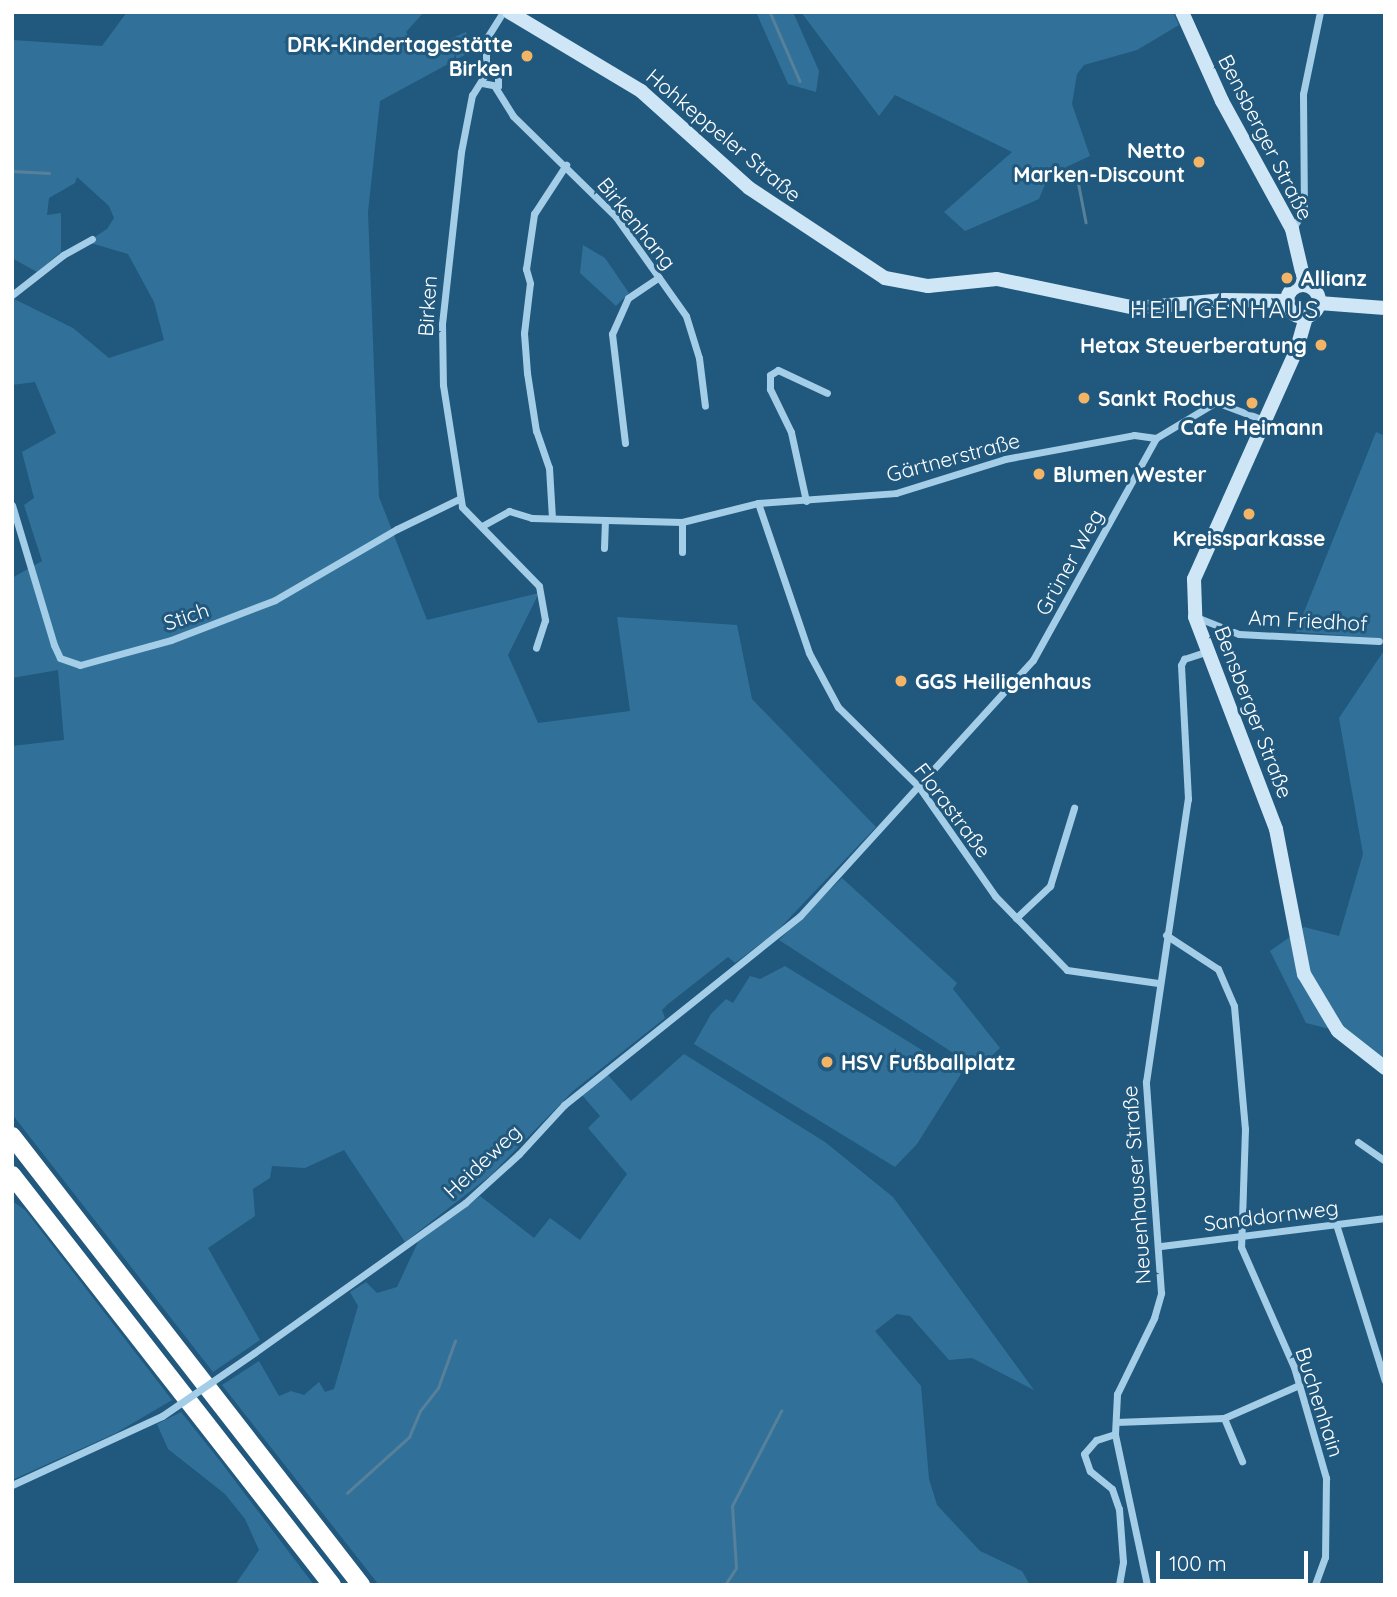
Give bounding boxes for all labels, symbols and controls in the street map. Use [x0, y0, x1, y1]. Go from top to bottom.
place label: DRK-Kindertagestätte Birken [287, 31, 513, 81]
marker: DRK-Kindertagestätte Birken [519, 48, 535, 64]
street label: Bensberger Straße [1213, 50, 1319, 224]
street label: Hohkeppeler Straße [642, 63, 806, 207]
place label: Netto Marken-Discount [1013, 137, 1185, 187]
marker: Netto Marken-Discount [1191, 154, 1207, 170]
street label: Birkenhang [592, 172, 682, 274]
place label: Allianz [1301, 265, 1367, 291]
marker: Allianz [1279, 270, 1295, 286]
street label: Birken [412, 275, 442, 337]
district label: HEILIGENHAUS [1131, 296, 1319, 324]
place label: Hetax Steuerberatung [1080, 332, 1307, 358]
marker: Hetax Steuerberatung [1313, 337, 1329, 353]
place label: Sankt Rochus [1098, 385, 1236, 411]
marker: Sankt Rochus [1076, 390, 1092, 406]
marker: Cafe Heimann [1244, 395, 1260, 411]
place label: Cafe Heimann [1180, 414, 1324, 440]
street label: Gärtnerstraße [884, 427, 1022, 487]
place label: Blumen Wester [1053, 461, 1207, 487]
marker: Blumen Wester [1031, 466, 1047, 482]
street label: Grüner Weg [1030, 505, 1108, 619]
marker: Kreissparkasse [1241, 506, 1257, 522]
place label: Kreissparkasse [1172, 525, 1326, 551]
street label: Stich [160, 597, 212, 635]
street label: Am Friedhof [1248, 604, 1368, 636]
street label: Bensberger Straße [1210, 622, 1298, 802]
place label: GGS Heiligenhaus [915, 668, 1091, 694]
marker: GGS Heiligenhaus [893, 673, 909, 689]
street label: Florastraße [909, 758, 997, 862]
place label: HSV Fußballplatz [841, 1049, 1015, 1075]
marker: HSV Fußballplatz [819, 1054, 835, 1070]
street label: Neuenhauser Straße [1116, 1085, 1156, 1285]
street label: Heideweg [438, 1119, 526, 1203]
street label: Sanddornweg [1202, 1194, 1340, 1236]
street label: Buchenhain [1290, 1344, 1350, 1460]
scale bar [1159, 1538, 1311, 1582]
text: 100 m [1169, 1550, 1227, 1576]

